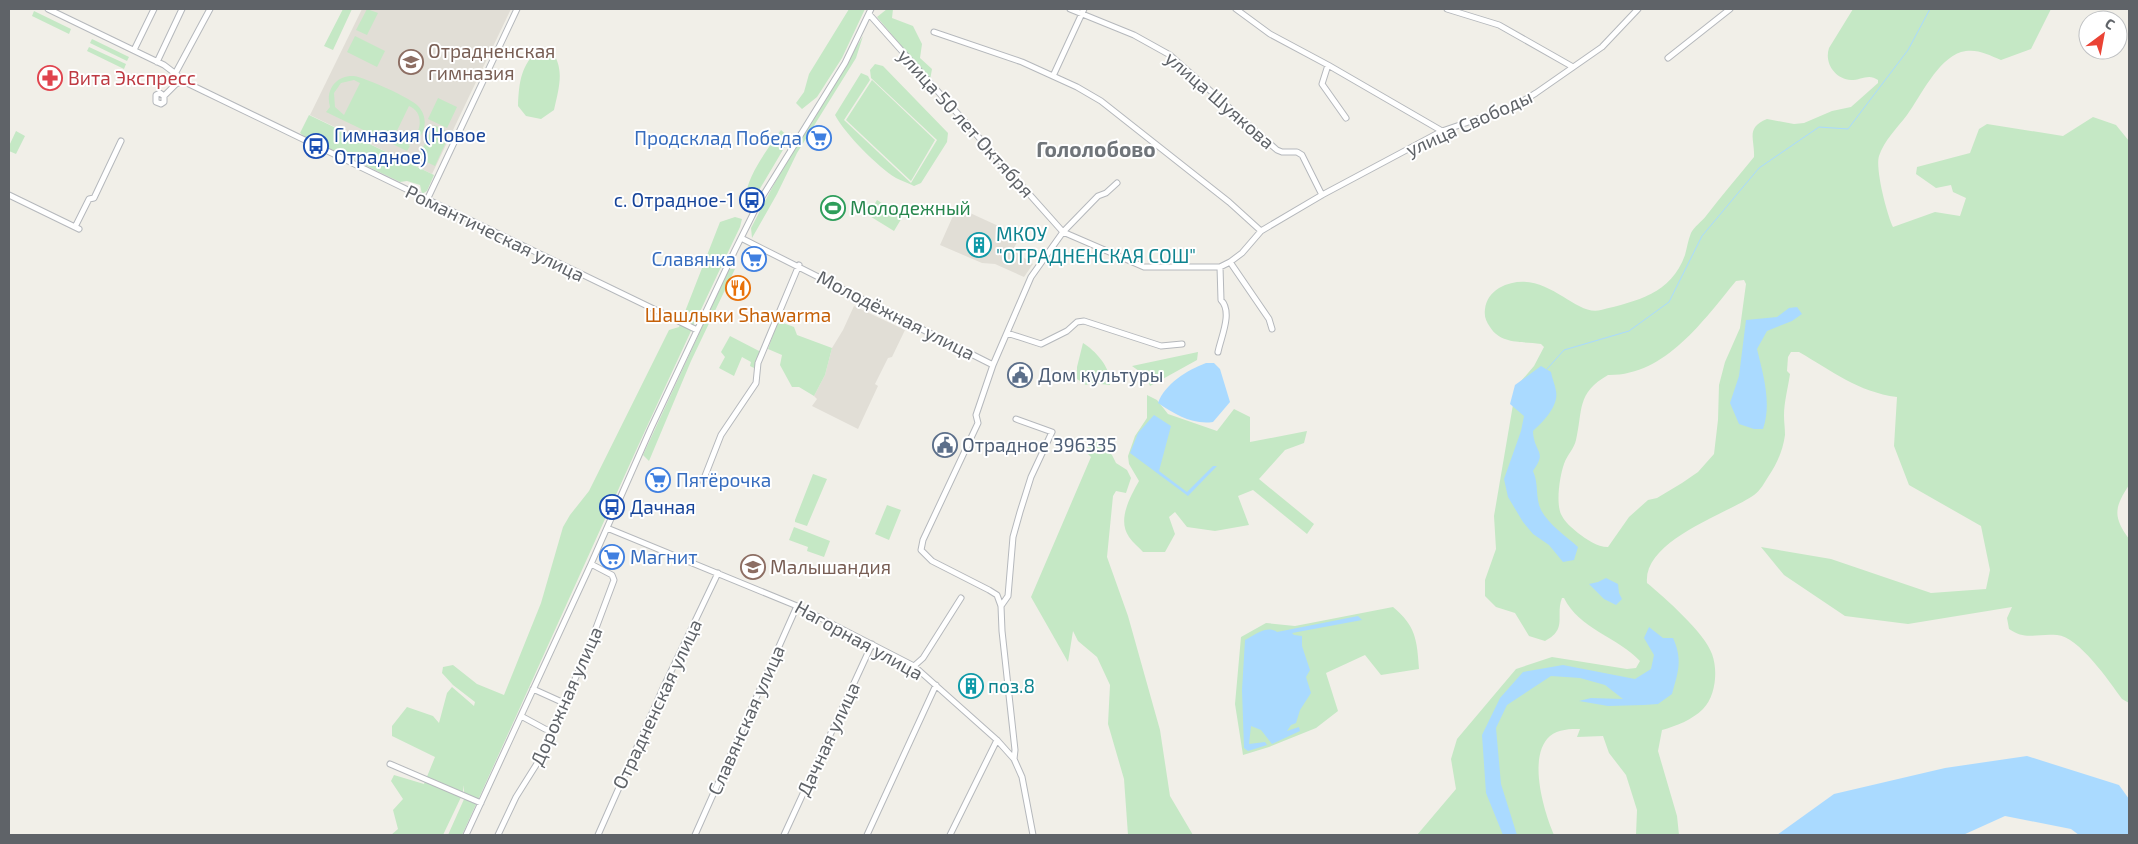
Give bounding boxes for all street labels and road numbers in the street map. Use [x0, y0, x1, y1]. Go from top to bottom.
street label: улица 50 лет Октября [893, 44, 1039, 202]
street label: улица Шуякова [1160, 46, 1280, 154]
street label: улица Свободы [1402, 84, 1536, 162]
street label: Романтическая улица [402, 179, 588, 287]
street label: Молодёжная улица [813, 265, 979, 365]
street label: Нагорная улица [791, 595, 927, 685]
street label: Отрадненская улица [607, 615, 707, 793]
street label: Дорожная улица [525, 623, 607, 769]
street label: Славянская улица [702, 641, 790, 799]
street label: Дачная улица [791, 678, 865, 800]

